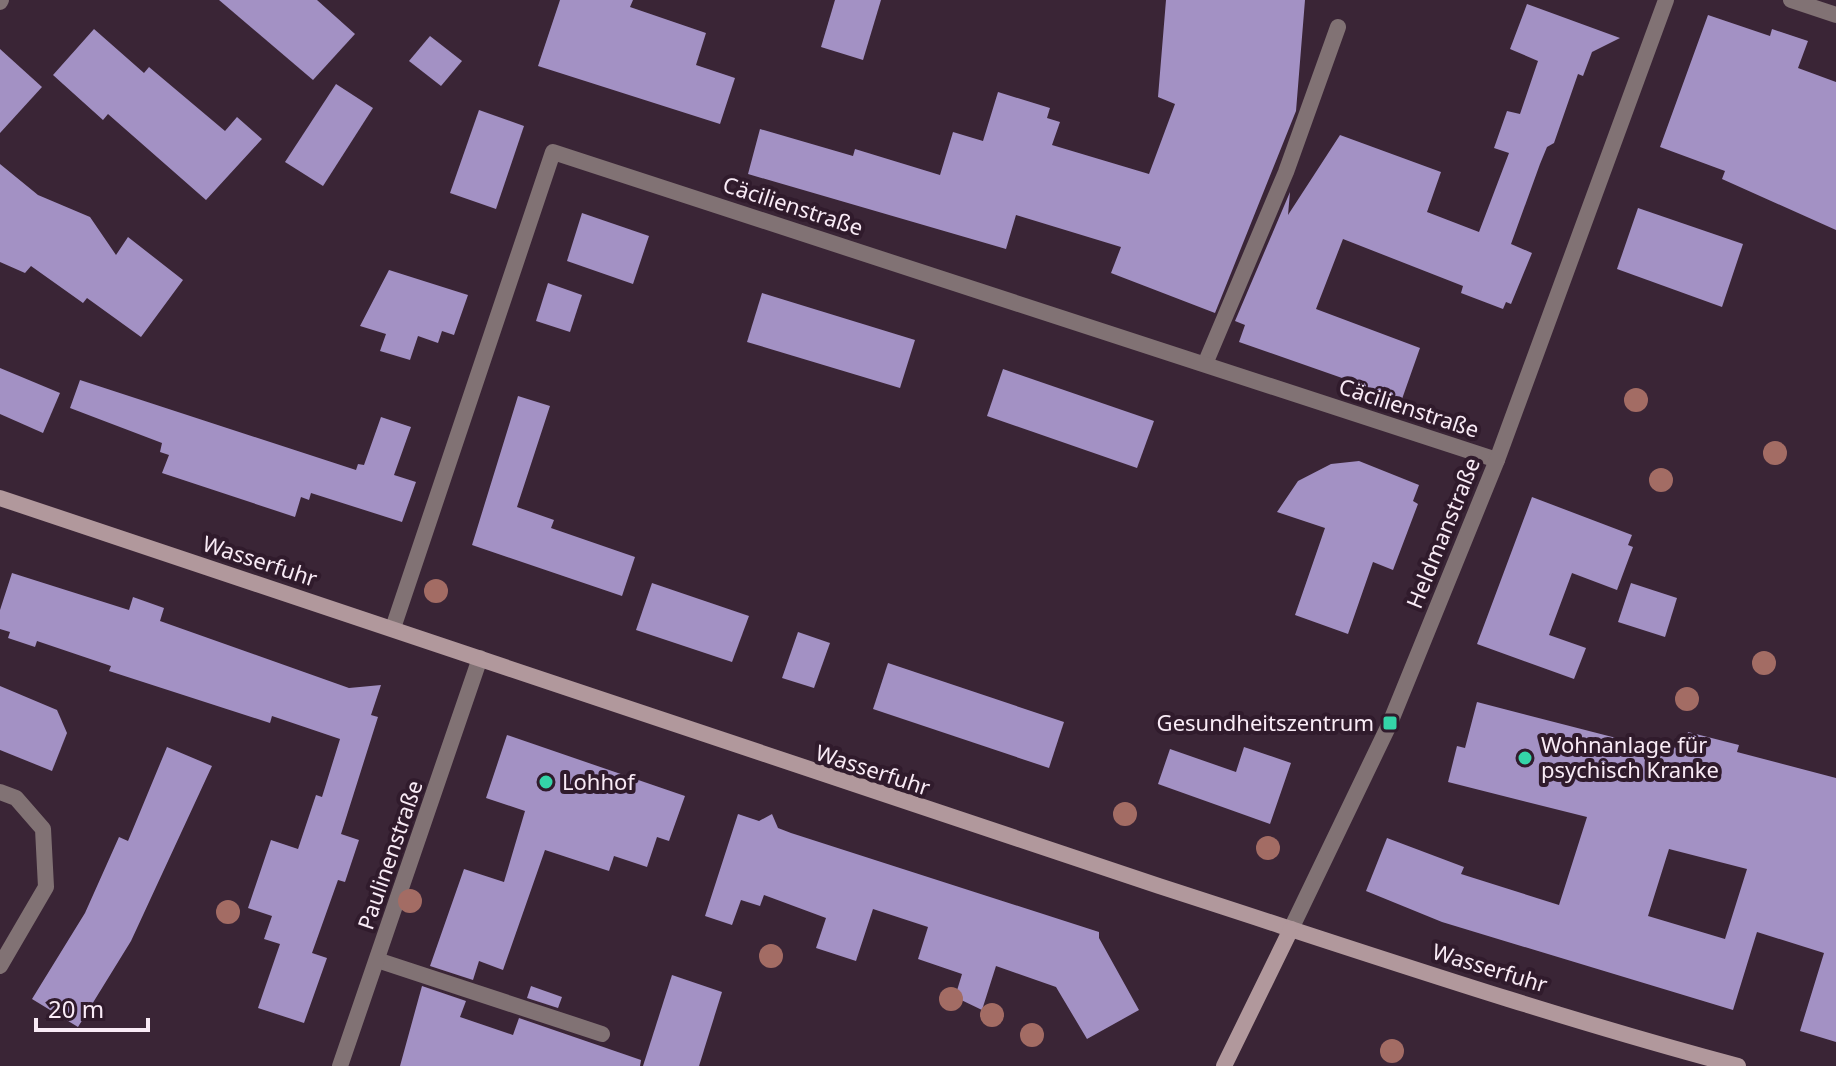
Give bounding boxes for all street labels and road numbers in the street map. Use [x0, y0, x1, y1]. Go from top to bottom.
street label: Cäcilienstraße [719, 168, 867, 242]
street label: Cäcilienstraße [1335, 370, 1483, 444]
street label: Heldmanstraße [1398, 453, 1486, 613]
street label: Wasserfuhr [199, 527, 321, 593]
street label: Wasserfuhr [812, 736, 934, 802]
street label: Paulinenstraße [349, 776, 429, 933]
street label: Wasserfuhr [1429, 935, 1551, 999]

